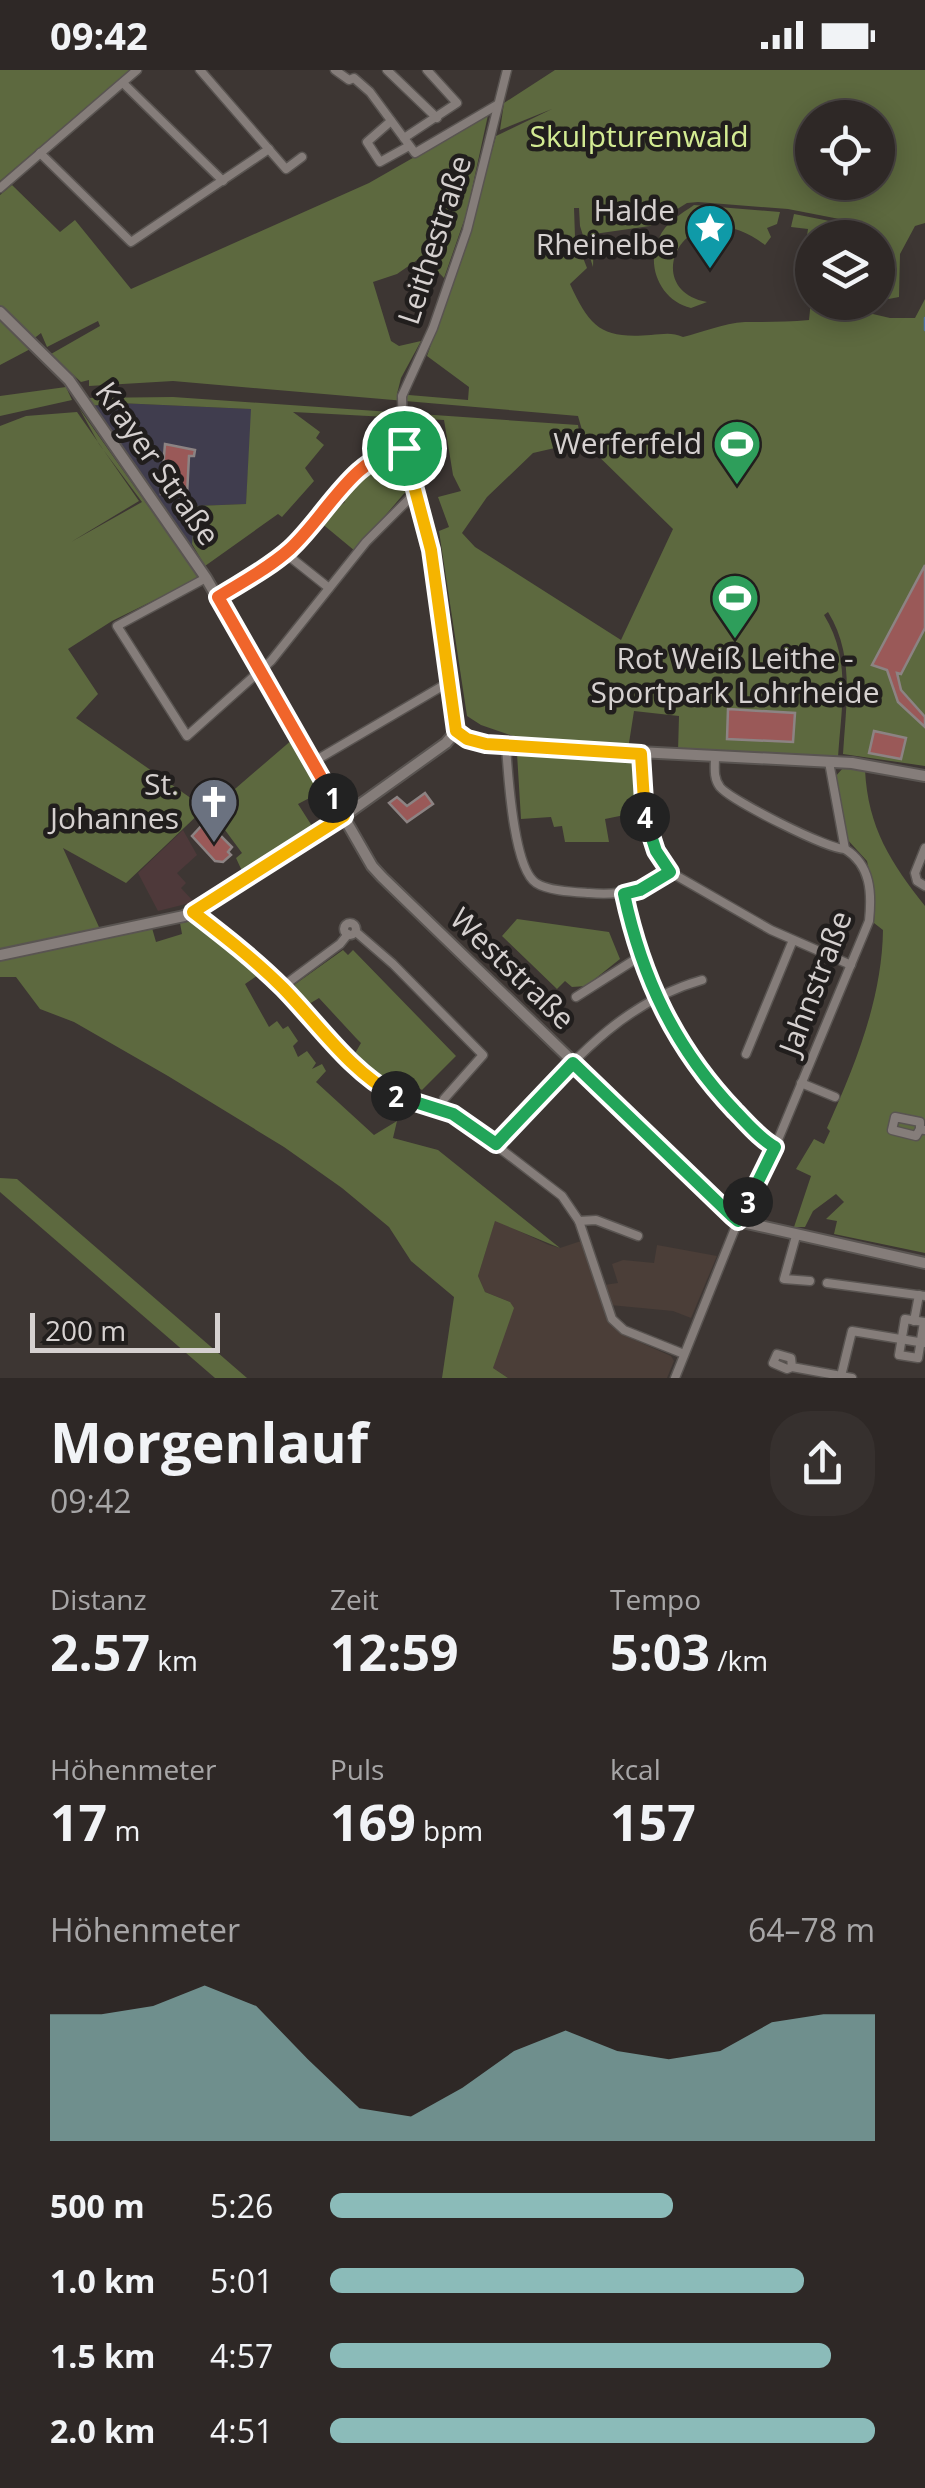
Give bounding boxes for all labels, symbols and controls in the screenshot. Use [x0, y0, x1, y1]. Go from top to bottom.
text: 09:42 [50, 9, 148, 61]
map controls [795, 100, 895, 320]
button: locate [795, 100, 895, 200]
park label: Skulpturenwald [530, 115, 748, 156]
street label: Leithestraße [387, 150, 480, 329]
place label: Halde Rheinelbe [536, 189, 675, 264]
place icon: Halde Rheinelbe [684, 202, 736, 270]
button: layers [795, 220, 895, 320]
street label: Krayer Straße [87, 373, 230, 553]
pin [362, 406, 447, 491]
sports icon: Werferfeld [711, 418, 763, 486]
icon: arrive [377, 421, 432, 476]
place label: Werferfeld [553, 422, 702, 463]
sports icon: Rot Weiß Leithe - Sportpark Lohrheide [709, 572, 761, 640]
place label: Rot Weiß Leithe - Sportpark Lohrheide [590, 637, 880, 712]
place label: St. Johannes [47, 763, 179, 838]
pin: 1 [308, 773, 358, 823]
church icon: St. Johannes [188, 776, 240, 844]
text: 1 [325, 779, 341, 817]
pin: 4 [620, 792, 670, 842]
text: 4 [637, 798, 653, 836]
street label: Weststraße [442, 898, 584, 1038]
street label: Jahnstraße [767, 905, 861, 1063]
pin: 2 [371, 1071, 421, 1121]
text: 2 [388, 1077, 404, 1115]
pin: 3 [723, 1177, 773, 1227]
text: 3 [740, 1183, 756, 1221]
scale bar [30, 1308, 220, 1352]
text: 200 m [45, 1311, 126, 1349]
text: Morgenlauf [50, 1404, 368, 1479]
button: share [770, 1411, 875, 1516]
text: 09:42 [50, 1479, 132, 1522]
text: Distanz [50, 1580, 147, 1618]
text: Zeit [330, 1580, 379, 1618]
text: Tempo [610, 1580, 701, 1618]
text: 2.57 [50, 1618, 150, 1686]
text: 12:59 [330, 1618, 459, 1686]
text: 5:03 [610, 1618, 710, 1686]
text: km [150, 1641, 198, 1679]
text: /km [710, 1641, 768, 1679]
text: Höhenmeter [50, 1750, 216, 1788]
text: Puls [330, 1750, 384, 1788]
text: kcal [610, 1750, 661, 1788]
text: 17 [50, 1788, 107, 1856]
text: 169 [330, 1788, 416, 1856]
text: 157 [610, 1788, 696, 1856]
text: m [107, 1811, 140, 1849]
text: bpm [416, 1811, 483, 1849]
text: Höhenmeter [50, 1908, 240, 1951]
text: 64–78 m [748, 1908, 875, 1951]
text: 500 m [50, 2184, 145, 2227]
text: 5:26 [210, 2184, 273, 2227]
text: 1.0 km [50, 2259, 155, 2302]
text: 5:01 [210, 2259, 273, 2302]
text: 1.5 km [50, 2334, 155, 2377]
text: 4:57 [210, 2334, 273, 2377]
text: 2.0 km [50, 2409, 155, 2452]
text: 4:51 [210, 2409, 273, 2452]

